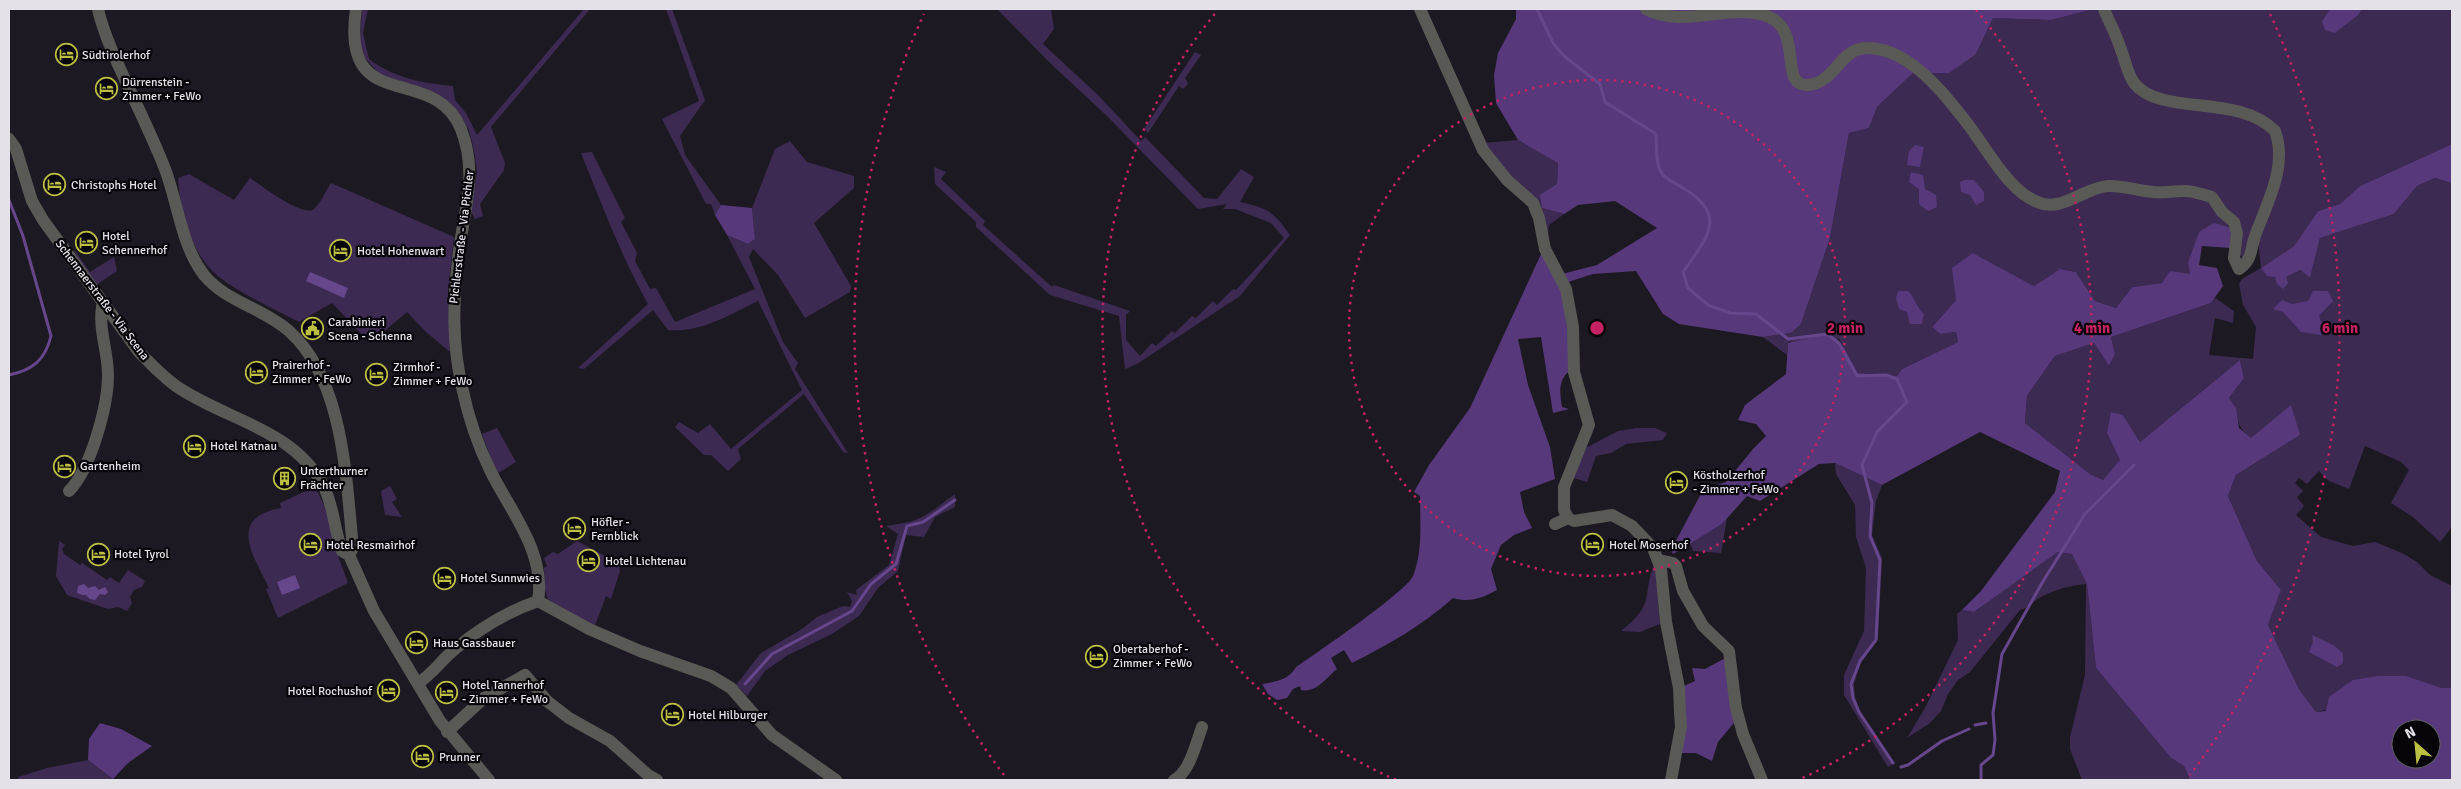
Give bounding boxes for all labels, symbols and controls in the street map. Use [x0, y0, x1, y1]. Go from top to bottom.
hotel icon: Südtirolerhof [54, 43, 78, 67]
place label: Südtirolerhof [82, 48, 151, 63]
place label: Dürrenstein - Zimmer + FeWo [122, 75, 201, 104]
hotel icon: Dürrenstein - Zimmer + FeWo [94, 77, 118, 101]
street label: Pichlerstraße - Via Pichler [446, 169, 478, 304]
hotel icon: Christophs Hotel [43, 173, 67, 197]
place label: Christophs Hotel [71, 178, 157, 193]
place label: Hotel Schennerhof [102, 229, 168, 258]
hotel icon: Hotel Schennerhof [74, 231, 98, 255]
street label: Schennaerstraße - Via Scena [52, 237, 152, 363]
hotel icon: Hotel Hohenwart [329, 239, 353, 263]
place label: Hotel Hohenwart [357, 244, 444, 259]
place label: Carabinieri Scena - Schenna [328, 315, 412, 344]
public building icon: Carabinieri Scena - Schenna [300, 317, 324, 341]
centre of rings [1588, 319, 1606, 337]
text: 2 min [1827, 319, 1863, 337]
text: 4 min [2074, 319, 2110, 337]
text: 6 min [2322, 319, 2358, 337]
place label: Prairerhof - Zimmer + FeWo [272, 358, 351, 387]
hotel icon: Prairerhof - Zimmer + FeWo [244, 360, 268, 384]
place label: Zirmhof - Zimmer + FeWo [393, 360, 472, 389]
hotel icon: Zirmhof - Zimmer + FeWo [365, 362, 389, 386]
hotel icon: Hotel Katnau [182, 434, 206, 458]
place label: Hotel Katnau [210, 439, 277, 454]
hotel icon: Gartenheim [52, 454, 76, 478]
place label: Gartenheim [80, 459, 140, 474]
place label: Unterthurner Frächter [300, 464, 369, 493]
building icon: Unterthurner Frächter [272, 466, 296, 490]
place label: Köstholzerhof - Zimmer + FeWo [1693, 468, 1779, 497]
hotel icon: Köstholzerhof - Zimmer + FeWo [1665, 470, 1689, 494]
place label: Höfler - Fernblick [591, 515, 639, 544]
hotel icon: Höfler - Fernblick [563, 517, 587, 541]
hotel icon: Hotel Resmairhof [298, 533, 322, 557]
hotel icon: Hotel Moserhof [1581, 533, 1605, 557]
place label: Hotel Resmairhof [326, 538, 416, 553]
place label: Hotel Moserhof [1609, 538, 1689, 553]
hotel icon: Hotel Tyrol [86, 542, 110, 566]
place label: Hotel Tyrol [114, 547, 170, 562]
hotel icon: Hotel Lichtenau [577, 549, 601, 573]
place label: Hotel Lichtenau [605, 554, 686, 569]
hotel icon: Hotel Sunnwies [432, 566, 456, 590]
place label: Hotel Sunnwies [460, 571, 540, 586]
hotel icon: Haus Gassbauer [405, 631, 429, 655]
place label: Haus Gassbauer [433, 636, 516, 651]
place label: Obertaberhof - Zimmer + FeWo [1113, 642, 1192, 671]
hotel icon: Obertaberhof - Zimmer + FeWo [1085, 644, 1109, 668]
place label: Hotel Tannerhof - Zimmer + FeWo [462, 678, 548, 707]
hotel icon: Hotel Rochushof [376, 679, 400, 703]
hotel icon: Hotel Tannerhof - Zimmer + FeWo [434, 680, 458, 704]
place label: Hotel Rochushof [288, 684, 373, 699]
hotel icon: Hotel Hilburger [660, 703, 684, 727]
place label: Hotel Hilburger [688, 708, 768, 723]
north arrow [2391, 719, 2441, 769]
text: N [2402, 723, 2419, 743]
hotel icon: Prunner [411, 745, 435, 769]
place label: Prunner [439, 750, 481, 765]

